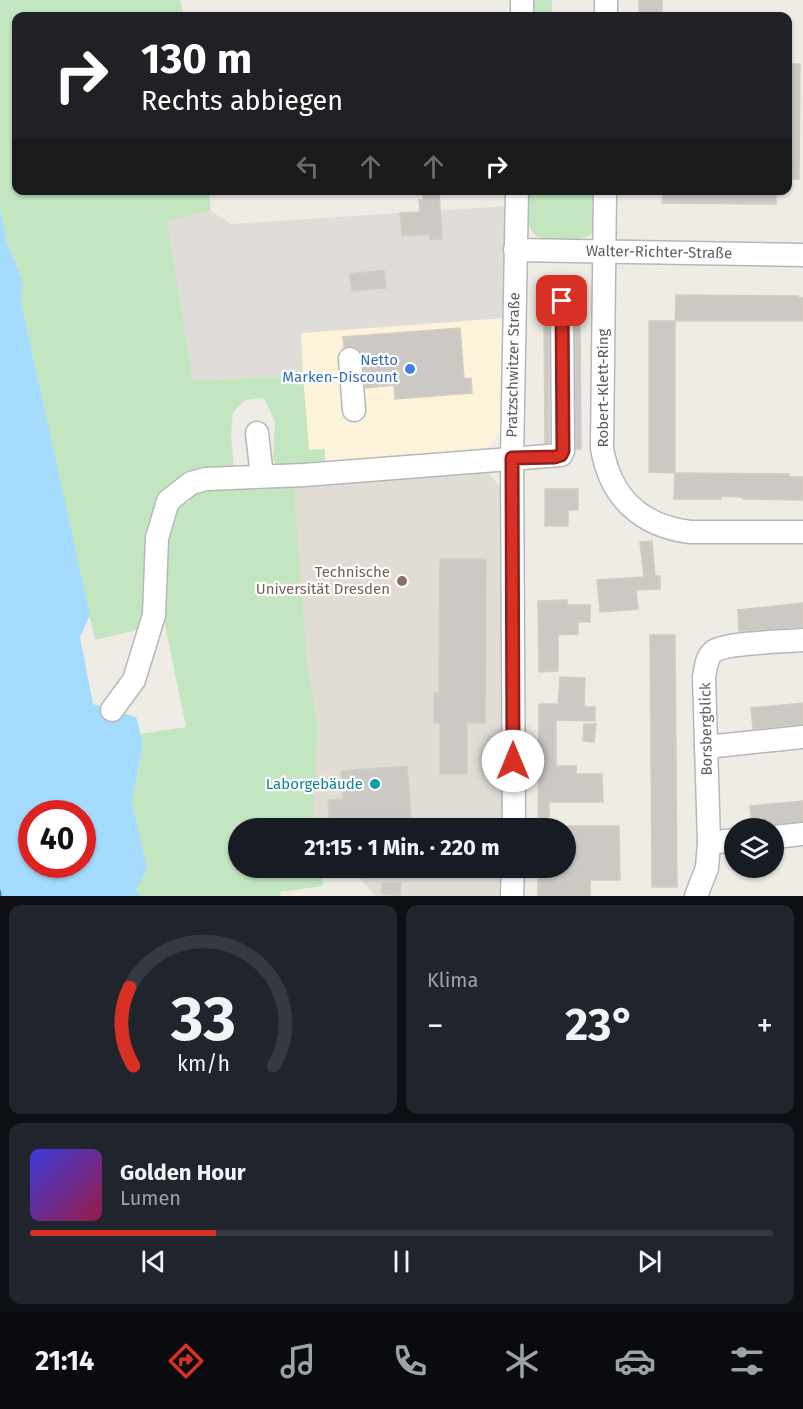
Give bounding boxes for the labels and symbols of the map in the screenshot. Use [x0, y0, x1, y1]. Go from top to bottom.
street label: Walter-Richter-Straße [586, 242, 732, 262]
pin [536, 275, 587, 326]
street label: Pratzschwitzer Straße [503, 292, 523, 438]
street label: Robert-Klett-Ring [594, 328, 612, 447]
place label: Netto Marken-Discount [282, 351, 399, 386]
marker: Netto Marken-Discount [403, 362, 417, 376]
place label: Technische Universität Dresden [256, 563, 390, 598]
marker: Technische Universität Dresden [395, 574, 409, 588]
street label: Borsbergblick [696, 682, 716, 776]
position arrow [481, 729, 545, 793]
place label: Laborgebäude [266, 775, 363, 793]
marker: Laborgebäude [368, 777, 382, 791]
speed limit sign: 40 [18, 800, 96, 878]

